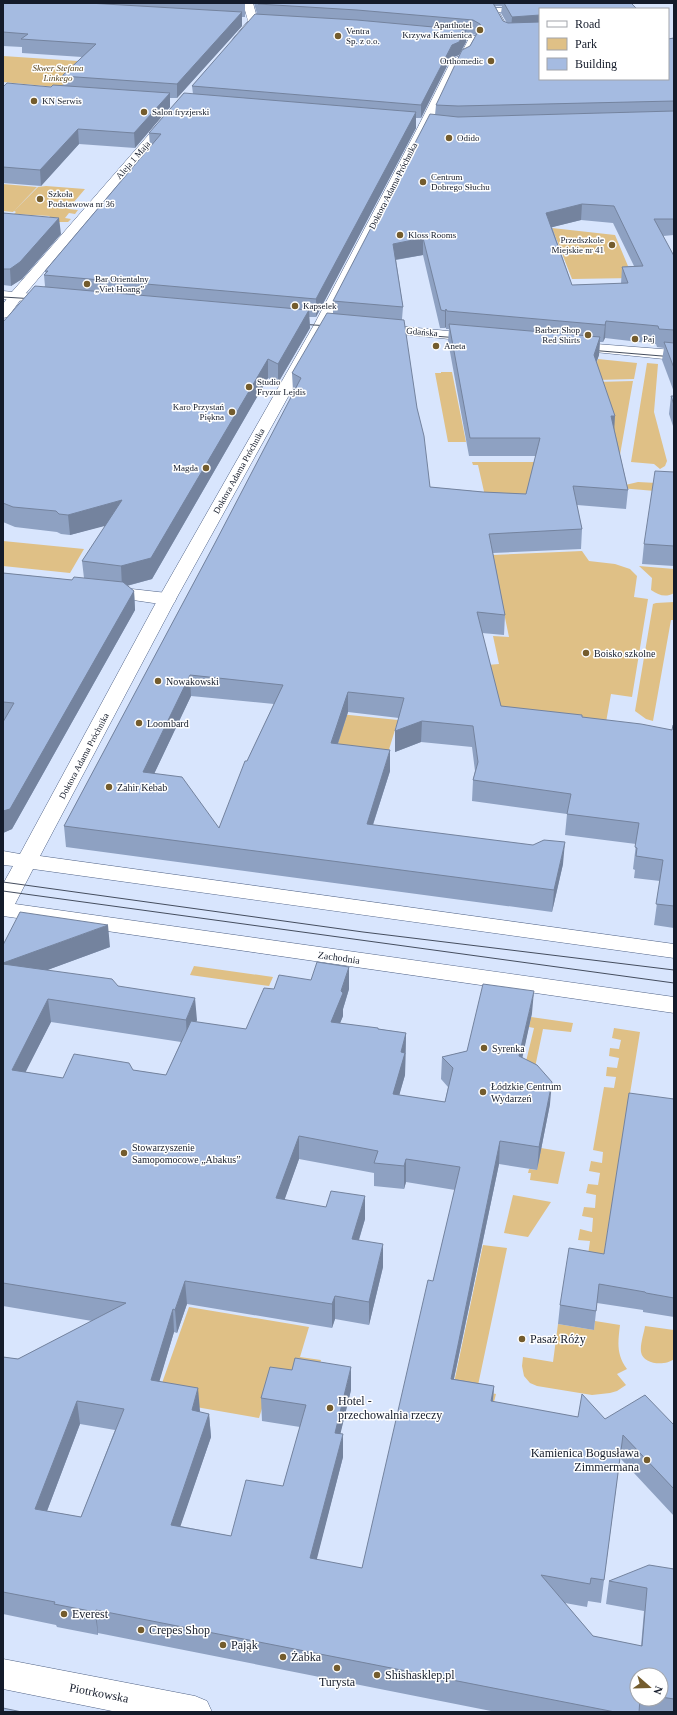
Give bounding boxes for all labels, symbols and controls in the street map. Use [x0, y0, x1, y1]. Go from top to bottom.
legend [539, 8, 669, 80]
text: Road [575, 17, 600, 31]
place label: Aparthotel Krzywa Kamienica [402, 20, 472, 40]
marker: Aparthotel Krzywa Kamienica [475, 25, 485, 35]
place label: Ventra Sp. z o.o. [346, 26, 380, 46]
marker: Ventra Sp. z o.o. [333, 31, 343, 41]
text: Park [575, 37, 597, 51]
place label: Orthomedic [440, 56, 483, 66]
marker: Orthomedic [486, 56, 496, 66]
text: Building [575, 57, 617, 71]
park label: Skwer Stefana Linkego [32, 63, 84, 83]
marker: KN Serwis [29, 96, 39, 106]
place label: KN Serwis [42, 96, 82, 106]
marker: Salon fryzjerski [139, 107, 149, 117]
place label: Salon fryzjerski [152, 107, 210, 117]
marker: Odido [444, 133, 454, 143]
place label: Odido [457, 133, 480, 143]
street label: Aleja 1 Maja [114, 139, 152, 181]
street label: Doktora Adama Próchnika [367, 141, 419, 231]
place label: Centrum Dobrego Słuchu [431, 172, 490, 192]
marker: Centrum Dobrego Słuchu [418, 177, 428, 187]
place label: Szkoła Podstawowa nr 36 [48, 189, 115, 209]
marker: Szkoła Podstawowa nr 36 [35, 194, 45, 204]
marker: Kloss Rooms [395, 230, 405, 240]
place label: Kloss Rooms [408, 230, 457, 240]
place label: Przedszkole Miejskie nr 41 [552, 235, 604, 255]
marker: Przedszkole Miejskie nr 41 [607, 240, 617, 250]
place label: Bar Orientalny „Viet Hoang” [95, 274, 149, 294]
marker: Bar Orientalny „Viet Hoang” [82, 279, 92, 289]
marker: Kapselek [290, 301, 300, 311]
place label: Kapselek [303, 301, 337, 311]
place label: Barber Shop Red Shirts [535, 325, 580, 345]
street label: Gdańska [406, 326, 438, 338]
marker: Barber Shop Red Shirts [583, 330, 593, 340]
marker: Paj [630, 334, 640, 344]
place label: Paj [643, 334, 655, 344]
marker: Aneta [431, 341, 441, 351]
place label: Aneta [444, 341, 466, 351]
place label: Studio Fryzur Lejdis [257, 377, 306, 397]
marker: Studio Fryzur Lejdis [244, 382, 254, 392]
place label: Karo Przystań Piękna [173, 402, 224, 422]
marker: Karo Przystań Piękna [227, 407, 237, 417]
street label: Doktora Adama Próchnika [211, 427, 267, 515]
place label: Magda [173, 463, 198, 473]
marker: Magda [201, 463, 211, 473]
marker: Boisko szkolne [581, 648, 591, 658]
place label: Boisko szkolne [594, 648, 656, 659]
marker: Nowakowski [153, 676, 163, 686]
place label: Nowakowski [166, 676, 219, 687]
street label: Doktora Adama Próchnika [57, 711, 111, 801]
marker: Loombard [134, 718, 144, 728]
place label: Loombard [147, 718, 189, 729]
marker: Zahir Kebab [104, 782, 114, 792]
place label: Zahir Kebab [117, 782, 167, 793]
street label: Zachodnia [317, 949, 361, 966]
marker: Syrenka [479, 1043, 489, 1053]
place label: Syrenka [492, 1043, 525, 1054]
place label: Łódzkie Centrum Wydarzeń [491, 1081, 561, 1104]
marker: Łódzkie Centrum Wydarzeń [478, 1087, 488, 1097]
place label: Stowarzyszenie Samopomocowe „Abakus” [132, 1142, 241, 1165]
marker: Stowarzyszenie Samopomocowe „Abakus” [119, 1148, 129, 1158]
place label: Pasaż Róży [530, 1332, 586, 1346]
marker: Pasaż Róży [517, 1334, 527, 1344]
place label: Hotel - przechowalnia rzeczy [338, 1394, 442, 1422]
marker: Hotel - przechowalnia rzeczy [325, 1403, 335, 1413]
place label: Kamienica Bogusława Zimmermana [531, 1446, 640, 1474]
marker: Kamienica Bogusława Zimmermana [642, 1455, 652, 1465]
place label: Everest [72, 1607, 109, 1621]
marker: Everest [59, 1609, 69, 1619]
place label: Crepes Shop [149, 1623, 210, 1637]
marker: Crepes Shop [136, 1625, 146, 1635]
place label: Pająk [231, 1638, 258, 1652]
marker: Pająk [218, 1640, 228, 1650]
place label: Żabka [291, 1650, 322, 1664]
marker: Żabka [278, 1652, 288, 1662]
marker: Turysta [332, 1663, 342, 1673]
north arrow [629, 1667, 669, 1707]
place label: Shishasklep.pl [385, 1668, 455, 1682]
marker: Shishasklep.pl [372, 1670, 382, 1680]
place label: Turysta [319, 1675, 356, 1689]
street label: Piotrkowska [68, 1680, 130, 1706]
text: N [651, 1685, 665, 1696]

